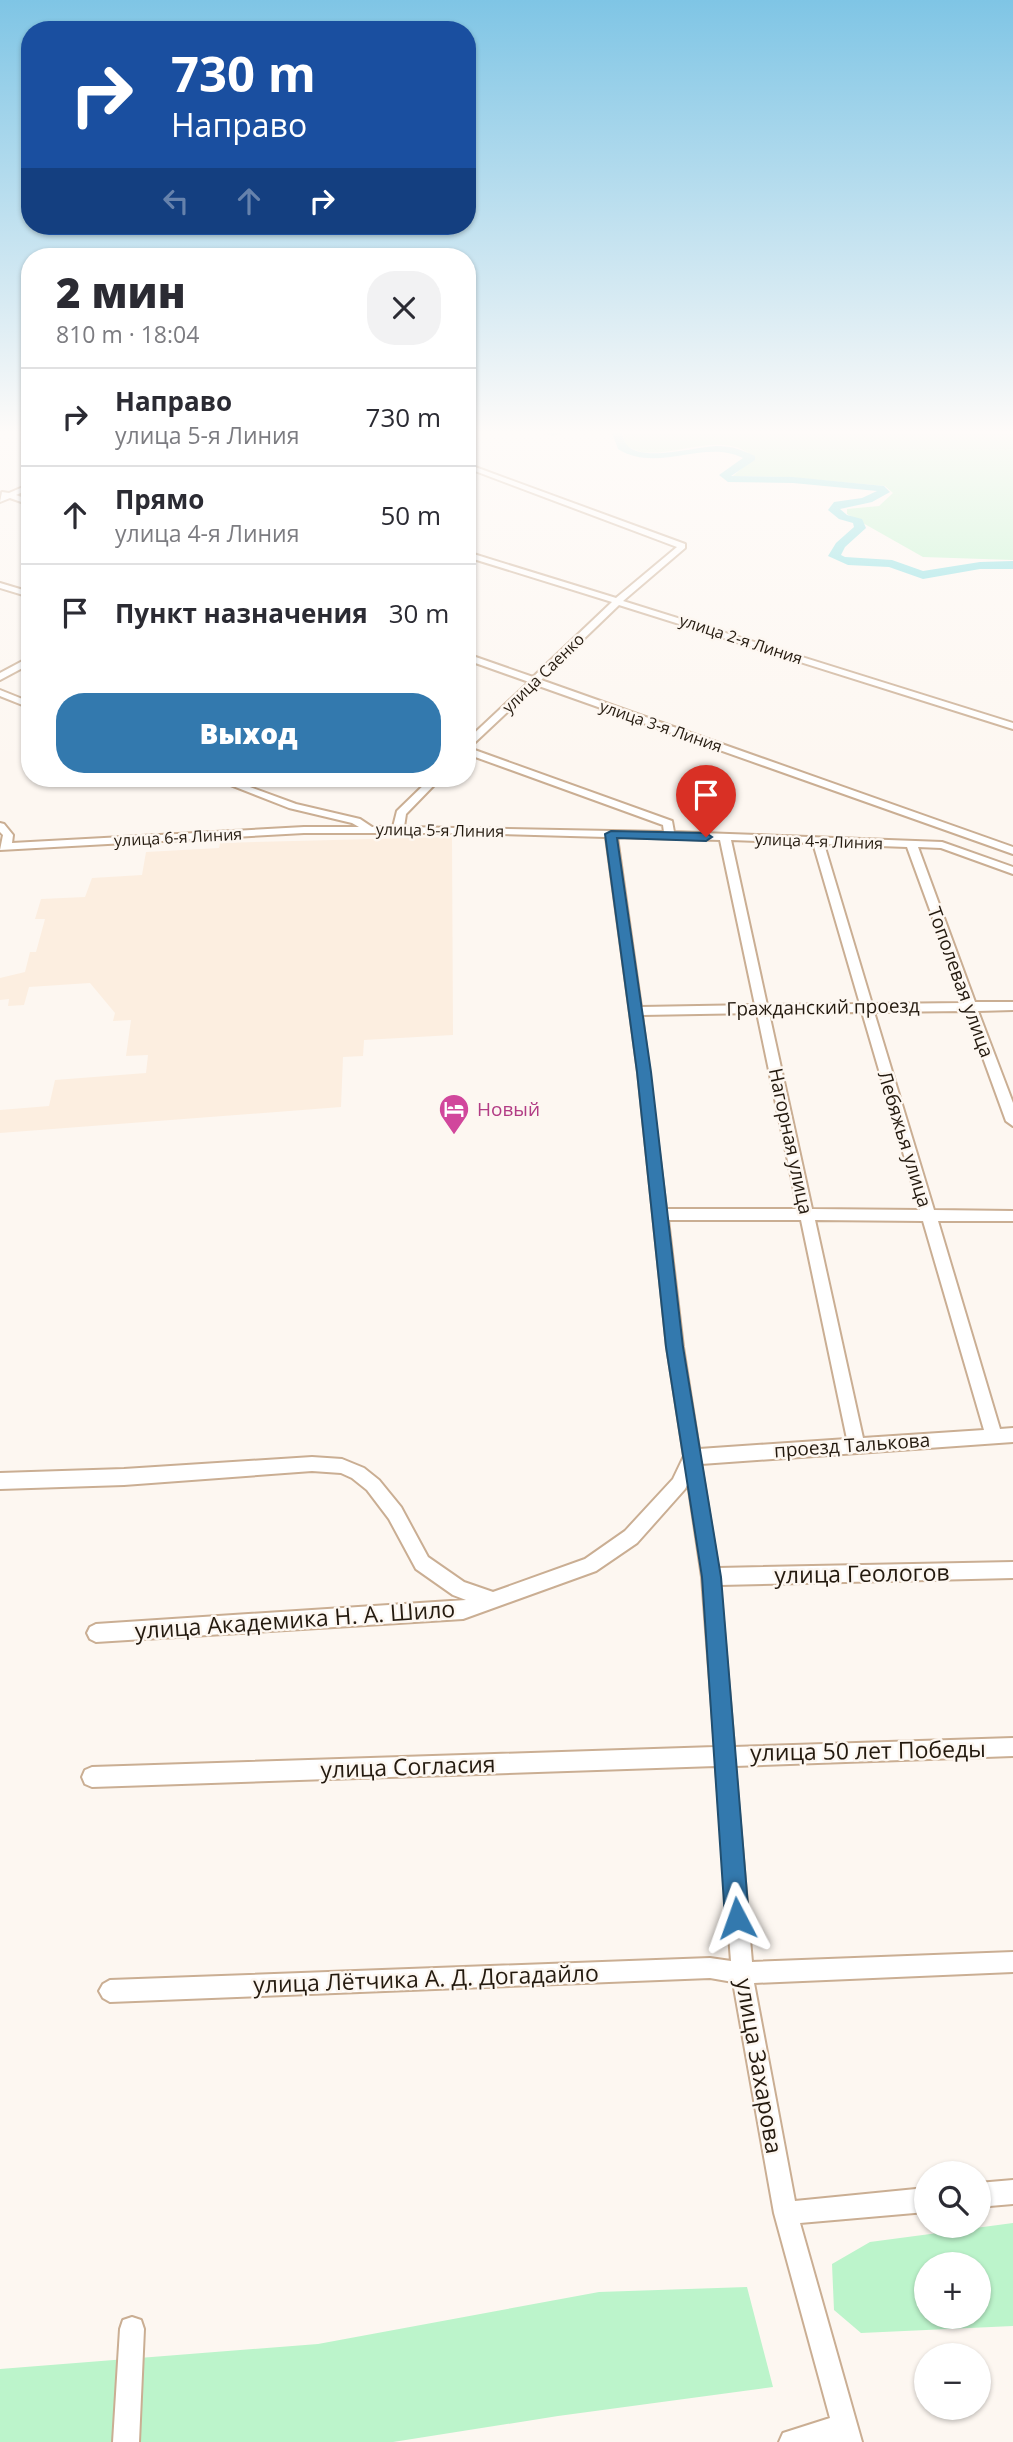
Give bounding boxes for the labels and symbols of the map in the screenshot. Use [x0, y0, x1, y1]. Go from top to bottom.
street label: улица 2-я Линия [677, 609, 805, 669]
street label: улица Саенко [497, 628, 589, 718]
street label: улица 3-я Линия [597, 695, 725, 757]
pin [676, 765, 736, 837]
street label: улица 5-я Линия [376, 818, 504, 842]
street label: улица 6-я Линия [113, 823, 243, 851]
street label: улица 4-я Линия [755, 828, 883, 854]
street label: Тополевая улица [922, 903, 1000, 1061]
street label: Гражданский проезд [726, 992, 920, 1022]
street label: Нагорная улица [763, 1066, 819, 1216]
street label: Лебяжья улица [872, 1068, 938, 1210]
hotel icon: Новый [437, 1092, 471, 1136]
place label: Новый [477, 1096, 540, 1122]
street label: проезд Талькова [773, 1427, 931, 1463]
street label: улица Геологов [774, 1555, 950, 1591]
street label: улица Академика Н. А. Шило [134, 1592, 456, 1646]
street label: улица 50 лет Победы [750, 1732, 986, 1768]
street label: улица Согласия [320, 1747, 496, 1785]
position arrow [700, 1881, 774, 1955]
street label: улица Лётчика А. Д. Догадайло [253, 1956, 599, 2000]
street label: улица Захарова [729, 1976, 791, 2156]

